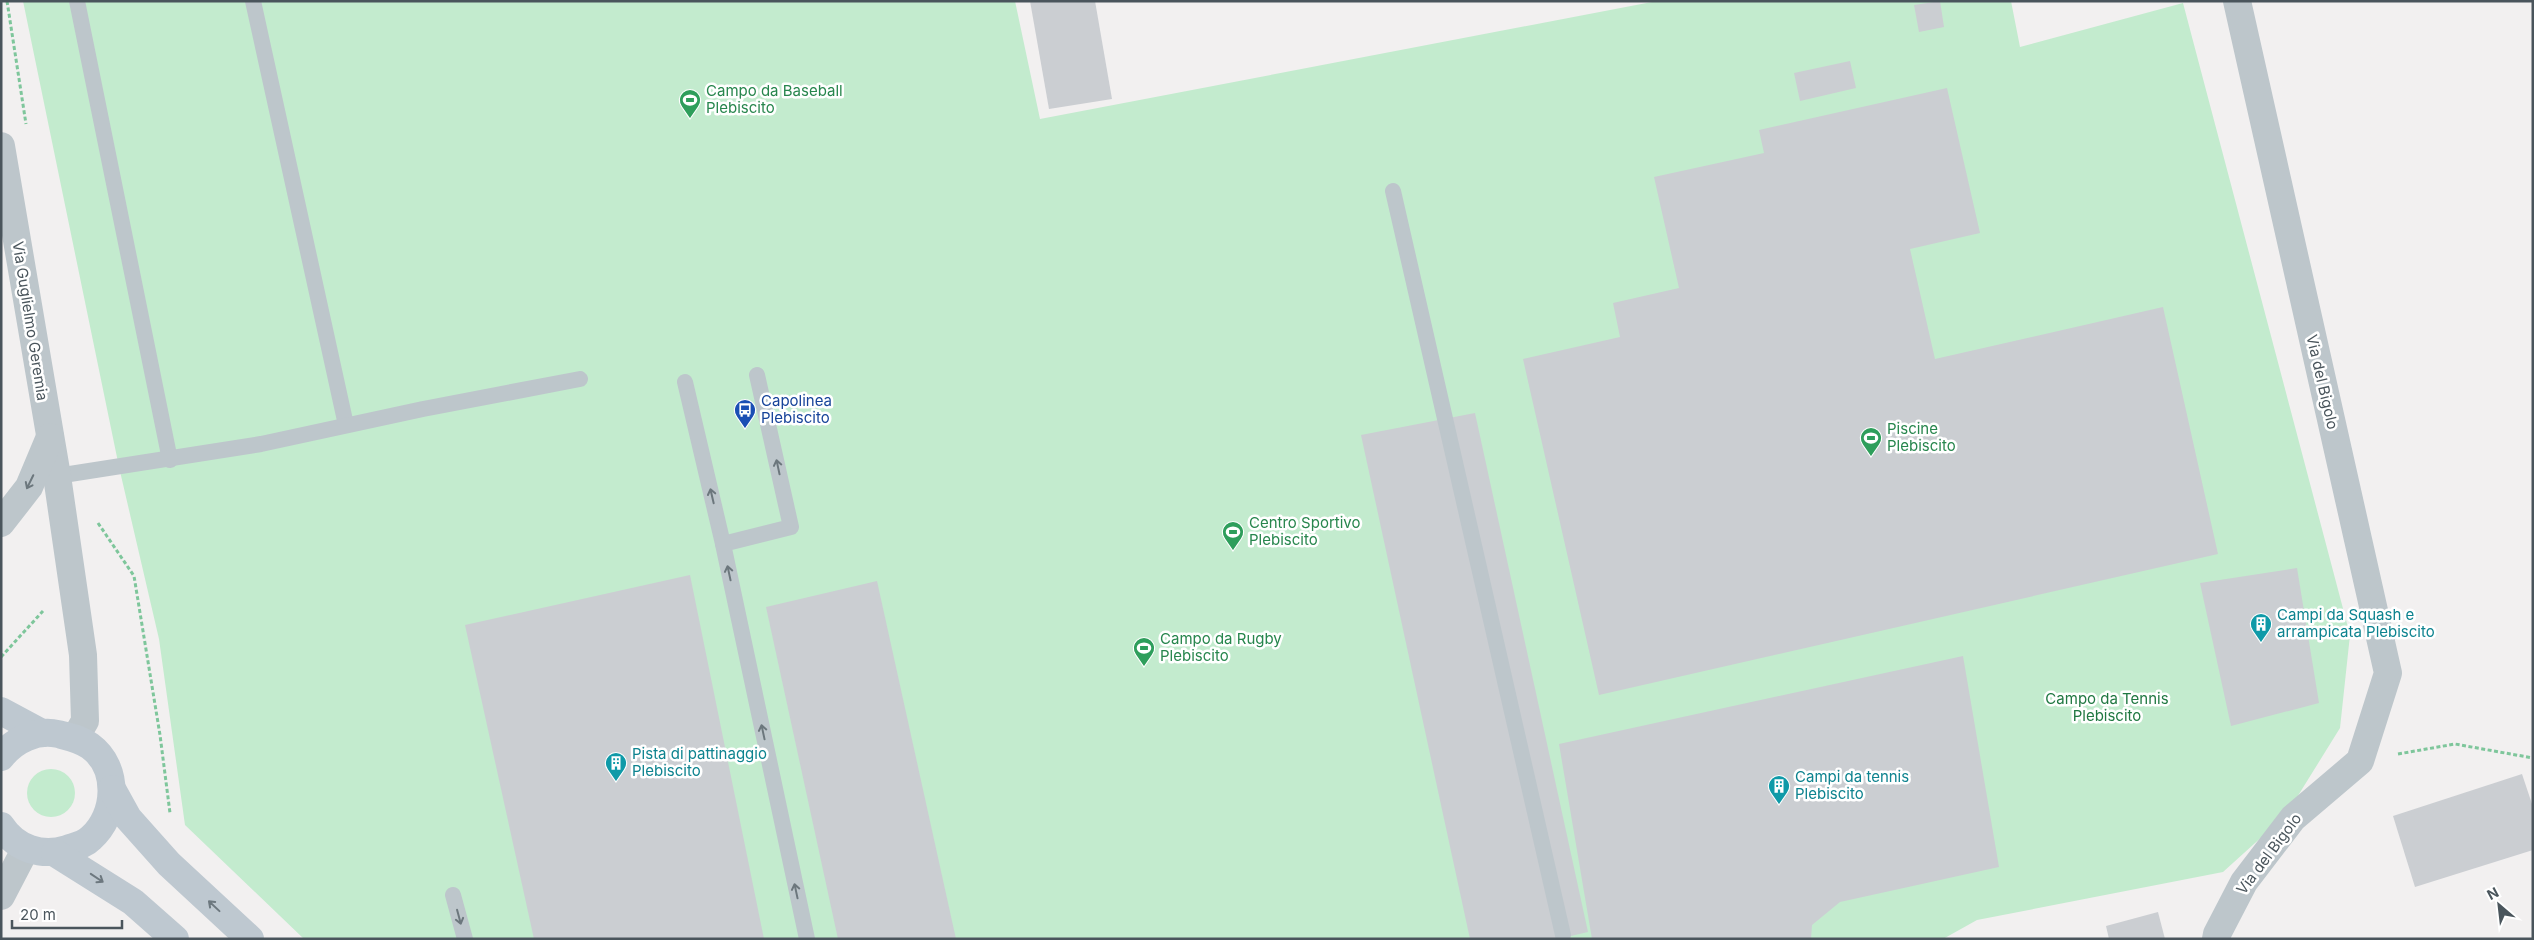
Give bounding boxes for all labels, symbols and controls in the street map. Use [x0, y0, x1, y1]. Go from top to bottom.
place label: Campo da Baseball Plebiscito [706, 81, 843, 117]
sports icon: Campo da Baseball Plebiscito [678, 88, 702, 119]
street label: Via Guglielmo Geremia [9, 240, 52, 402]
street label: Via del Bigolo [2302, 333, 2343, 431]
place label: Capolinea Plebiscito [761, 391, 832, 427]
bus stop icon: Capolinea Plebiscito [733, 398, 757, 429]
place label: Piscine Plebiscito [1887, 419, 1956, 455]
sports icon: Piscine Plebiscito [1859, 426, 1883, 457]
one-way arrow [773, 459, 782, 475]
one-way arrow [25, 474, 35, 489]
one-way arrow [707, 489, 716, 505]
place label: Centro Sportivo Plebiscito [1249, 513, 1360, 549]
sports icon: Centro Sportivo Plebiscito [1221, 520, 1245, 551]
one-way arrow [724, 566, 733, 582]
place label: Campi da Squash e arrampicata Plebiscito [2277, 605, 2435, 641]
building icon: Campi da Squash e arrampicata Plebiscito [2249, 612, 2273, 643]
place label: Campo da Rugby Plebiscito [1160, 629, 1282, 665]
sports icon: Campo da Rugby Plebiscito [1132, 636, 1156, 667]
park label: Campo da Tennis Plebiscito [2045, 689, 2169, 725]
one-way arrow [757, 725, 767, 741]
place label: Pista di pattinaggio Plebiscito [632, 744, 767, 780]
building icon: Pista di pattinaggio Plebiscito [604, 751, 628, 782]
place label: Campi da tennis Plebiscito [1795, 767, 1909, 803]
building icon: Campi da tennis Plebiscito [1767, 774, 1791, 805]
street label: Via del Bigolo [2232, 809, 2305, 898]
one-way arrow [90, 873, 104, 883]
north arrow [2474, 880, 2524, 930]
text: N [2484, 883, 2501, 903]
one-way arrow [791, 884, 801, 900]
scale bar [12, 898, 122, 930]
one-way arrow [208, 900, 221, 912]
text: 20 m [20, 905, 56, 924]
one-way arrow [455, 908, 464, 924]

